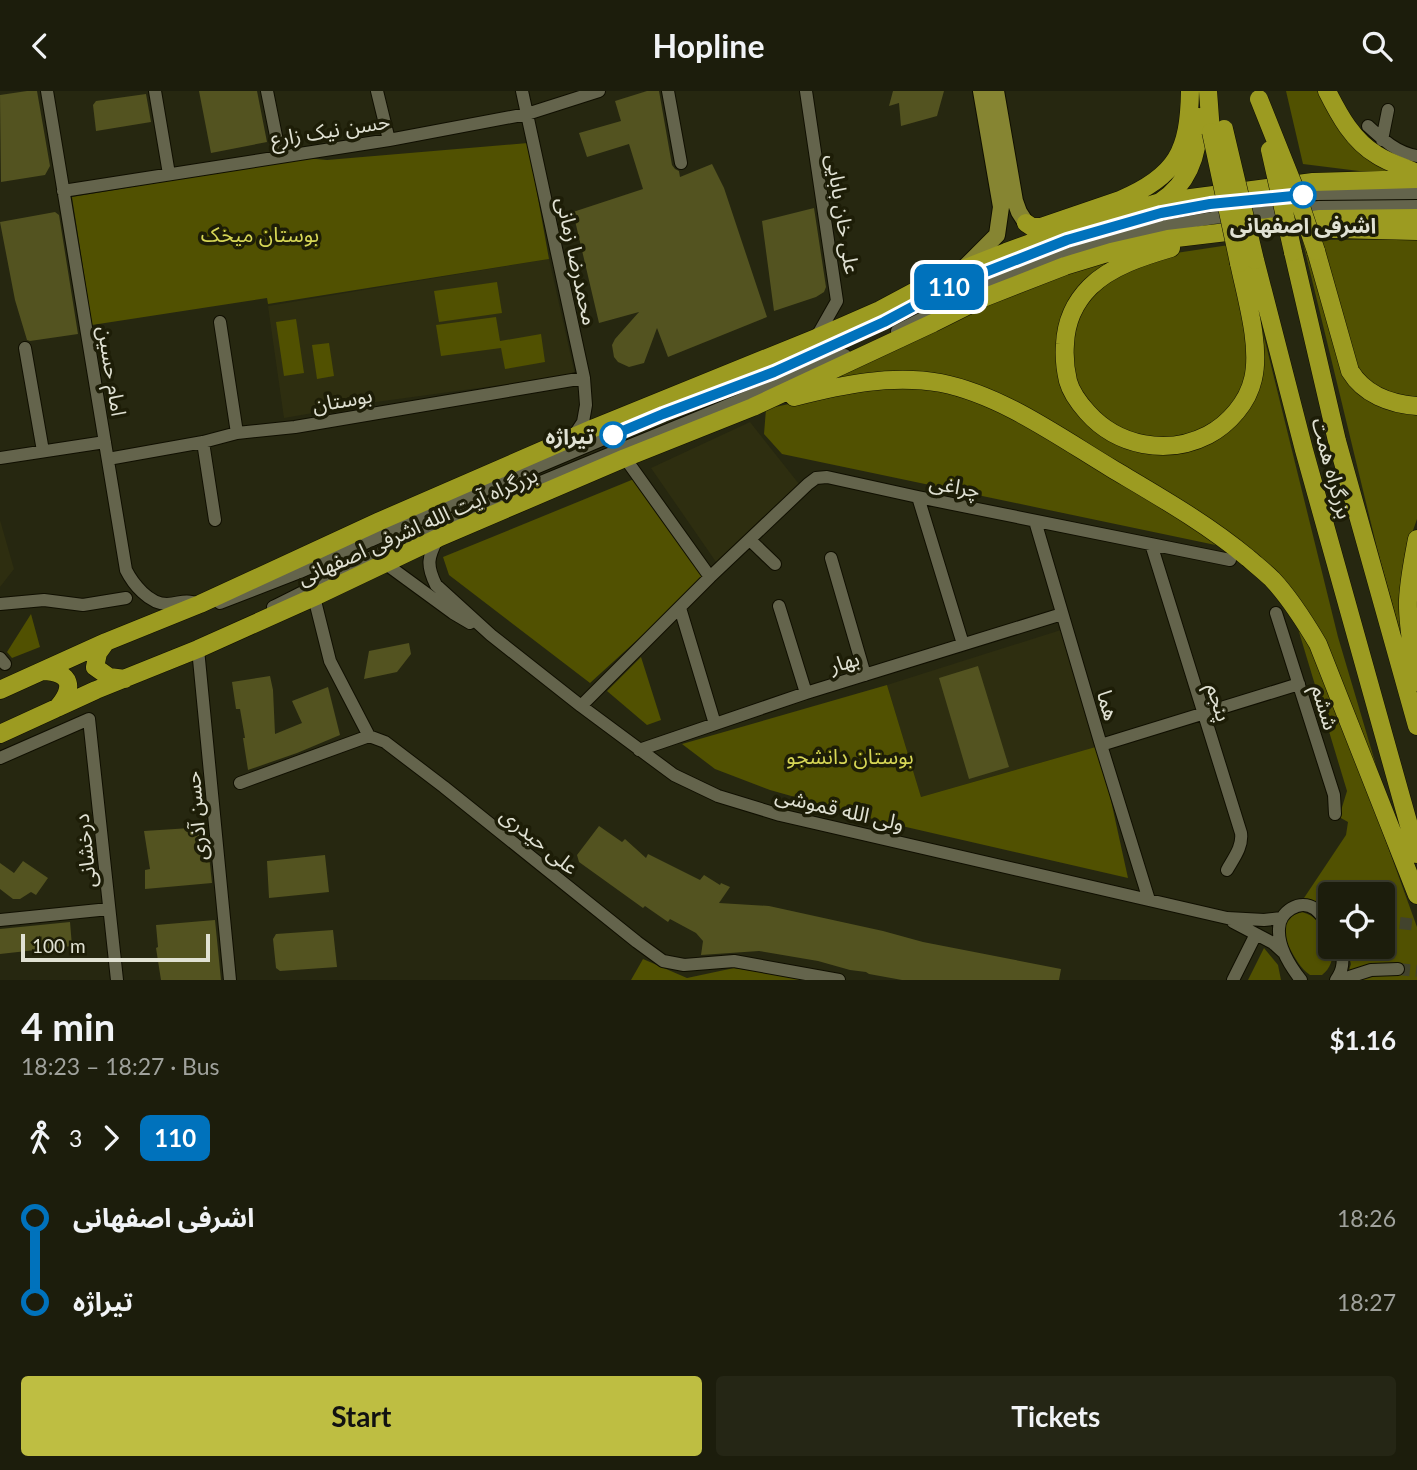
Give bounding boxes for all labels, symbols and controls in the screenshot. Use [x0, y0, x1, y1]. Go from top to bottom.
text: Hopline [653, 26, 764, 65]
icon: back [21, 27, 59, 65]
icon: search [1358, 27, 1396, 65]
street label: حسن نیک زارع [268, 107, 392, 155]
street label: علی خان بابایی [821, 152, 866, 276]
marker: اشرفی اصفهانی [1290, 182, 1316, 208]
street label: محمدرضا زمانی [551, 195, 604, 328]
place label: اشرفی اصفهانی [1230, 212, 1376, 238]
park label: بوستان میخک [201, 221, 319, 247]
line badge: 110 [909, 264, 989, 310]
text: 110 [928, 272, 970, 301]
street label: امام حسین [89, 324, 132, 419]
street label: بوستان [310, 381, 374, 418]
street label: بزرگراه همت [1307, 415, 1358, 521]
marker: تیراژه [600, 422, 626, 448]
place label: تیراژه [546, 423, 594, 449]
street label: بزرگراه آیت الله اشرفی اصفهانی [293, 461, 541, 590]
street label: چراغی [927, 468, 983, 504]
street label: بهار [825, 645, 862, 679]
street label: پنجم [1199, 680, 1238, 725]
street label: ششم [1303, 681, 1345, 734]
street label: هما [1093, 687, 1125, 723]
park label: بوستان دانشجو [786, 743, 914, 769]
street label: حسن آذری [179, 770, 212, 862]
street label: ولی الله قموشی [773, 781, 907, 836]
street label: علی حیدری [495, 801, 584, 880]
street label: درخشانی [68, 813, 101, 889]
map controls [1318, 882, 1395, 959]
button: locate [1318, 882, 1395, 959]
scale bar [21, 931, 210, 963]
text: 100 m [32, 934, 86, 957]
text: 4 min [21, 1003, 115, 1049]
text: $1.16 [1330, 1024, 1396, 1056]
text: 18:23 – 18:27 · Bus [21, 1052, 220, 1080]
icon: walk [21, 1119, 59, 1157]
icon: forward [92, 1119, 130, 1157]
text: 110 [154, 1123, 196, 1152]
text: 3 [69, 1124, 82, 1152]
text: اشرفی اصفهانی [73, 1201, 254, 1233]
text: 18:26 [1337, 1204, 1396, 1232]
text: تیراژه [73, 1285, 133, 1317]
text: 18:27 [1337, 1288, 1396, 1316]
button: Start [21, 1376, 702, 1456]
button: Tickets [716, 1376, 1396, 1456]

